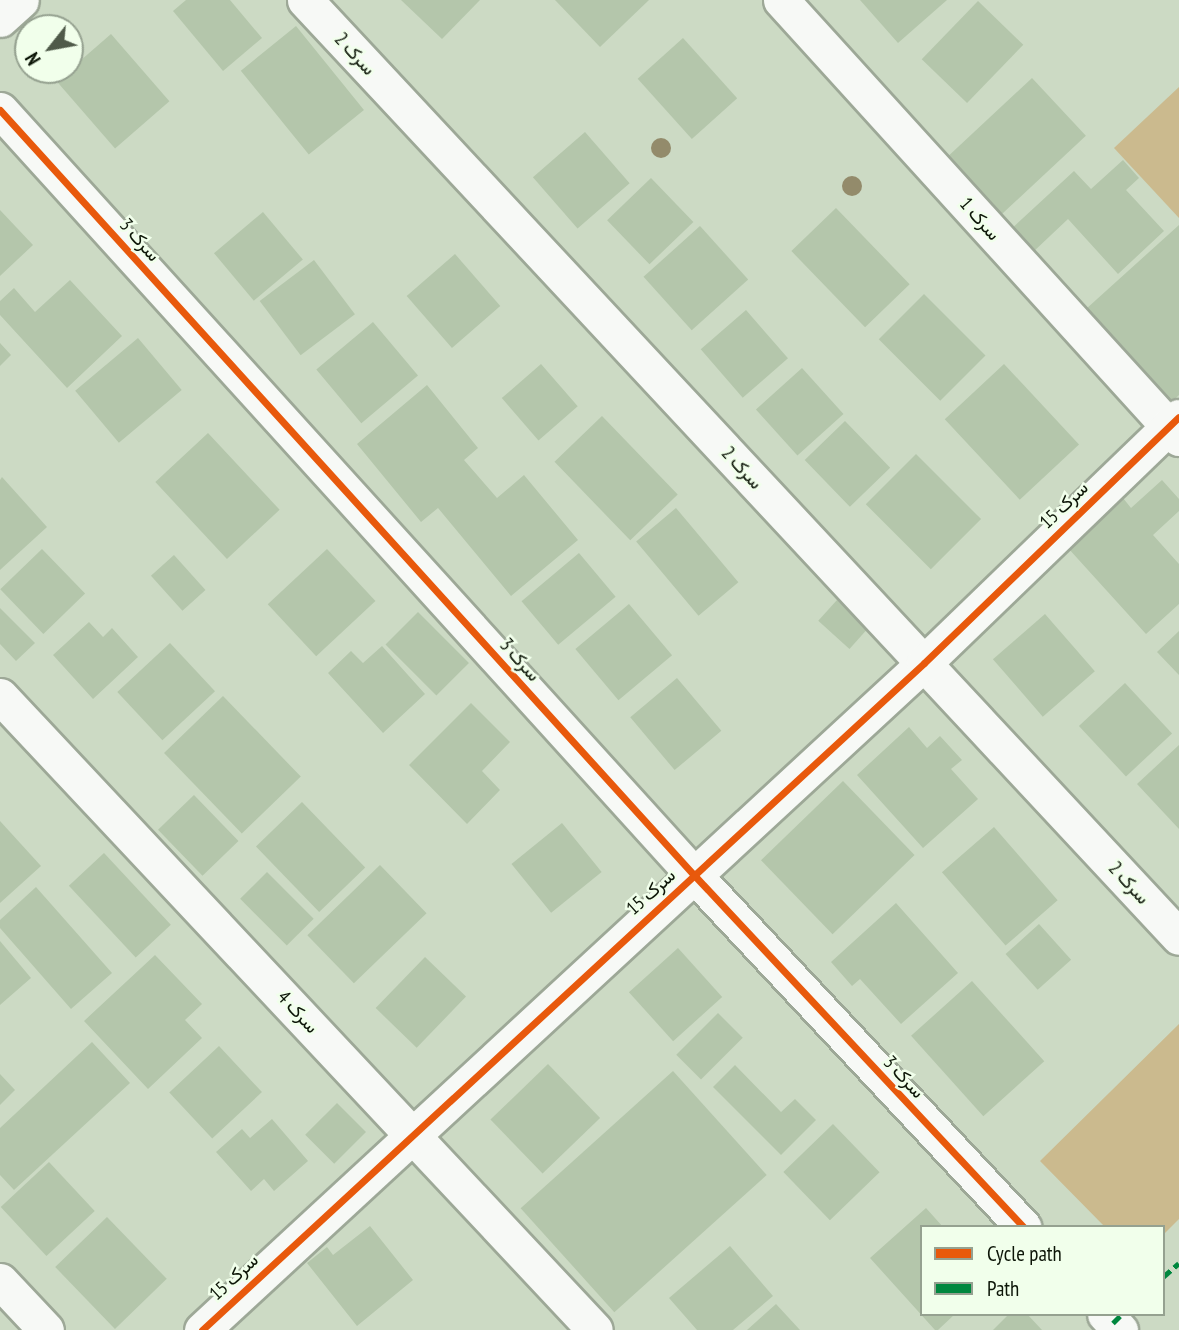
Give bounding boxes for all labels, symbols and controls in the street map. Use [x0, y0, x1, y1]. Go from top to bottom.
north arrow [14, 14, 84, 84]
street label: سرک 2 [330, 28, 380, 80]
text: N [20, 48, 46, 69]
street label: سرک 1 [955, 193, 1005, 245]
street label: سرک 3 [115, 214, 165, 266]
street label: سرک 2 [717, 442, 767, 494]
street label: سرک 15 [1035, 477, 1093, 533]
street label: سرک 3 [495, 634, 545, 686]
street label: سرک 2 [1104, 857, 1154, 909]
street label: سرک 15 [622, 864, 680, 920]
street label: سرک 4 [273, 986, 323, 1038]
street label: سرک 3 [879, 1051, 929, 1103]
legend [920, 1225, 1165, 1316]
text: Cycle path [987, 1240, 1062, 1267]
street label: سرک 15 [205, 1249, 263, 1305]
text: Path [987, 1275, 1019, 1302]

